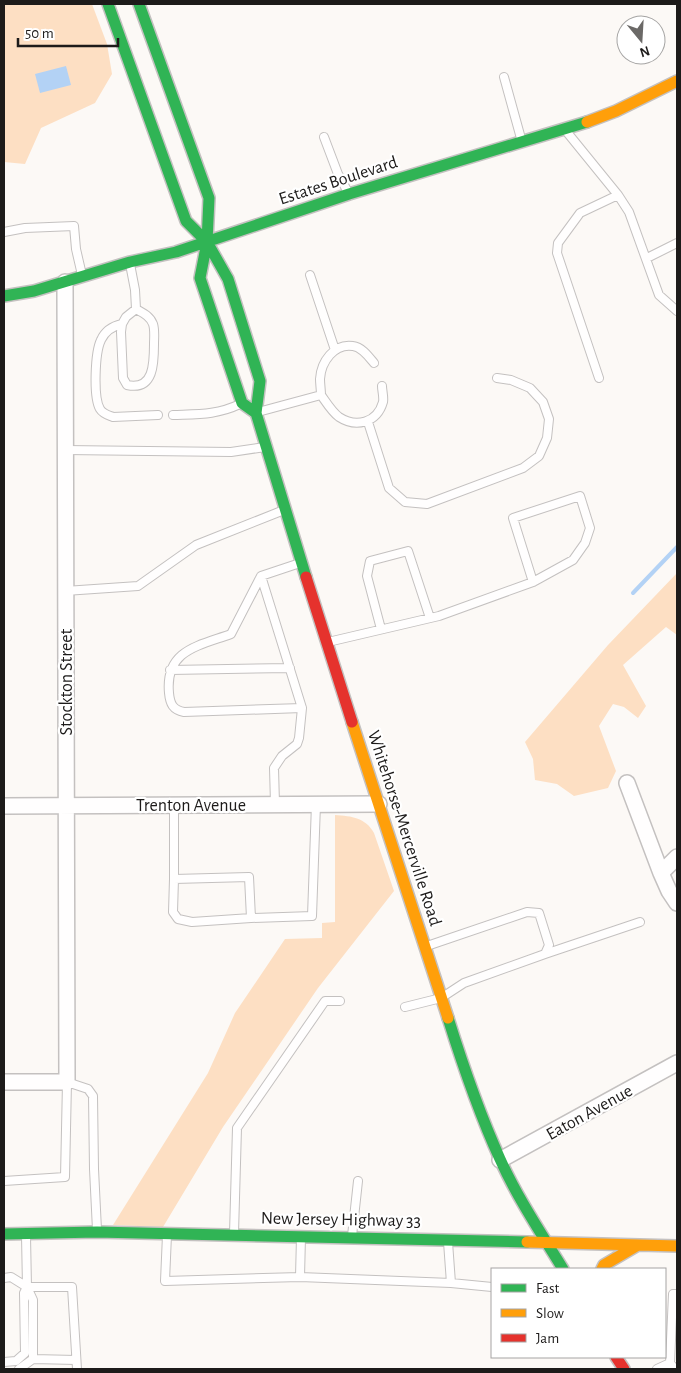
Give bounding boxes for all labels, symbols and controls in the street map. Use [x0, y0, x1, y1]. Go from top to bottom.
scale bar [18, 15, 118, 47]
north arrow [616, 15, 666, 65]
text: 50 m [25, 26, 54, 41]
text: N [638, 43, 652, 60]
street label: Estates Boulevard [277, 153, 400, 209]
street label: Stockton Street [58, 628, 76, 735]
street label: Whitehorse-Mercerville Road [364, 728, 444, 928]
street label: Trenton Avenue [136, 797, 246, 815]
street label: Eaton Avenue [543, 1082, 636, 1144]
street label: New Jersey Highway 33 [261, 1210, 421, 1230]
legend [491, 1268, 666, 1358]
text: Fast [536, 1281, 560, 1296]
text: Slow [536, 1306, 564, 1321]
text: Jam [536, 1331, 559, 1346]

